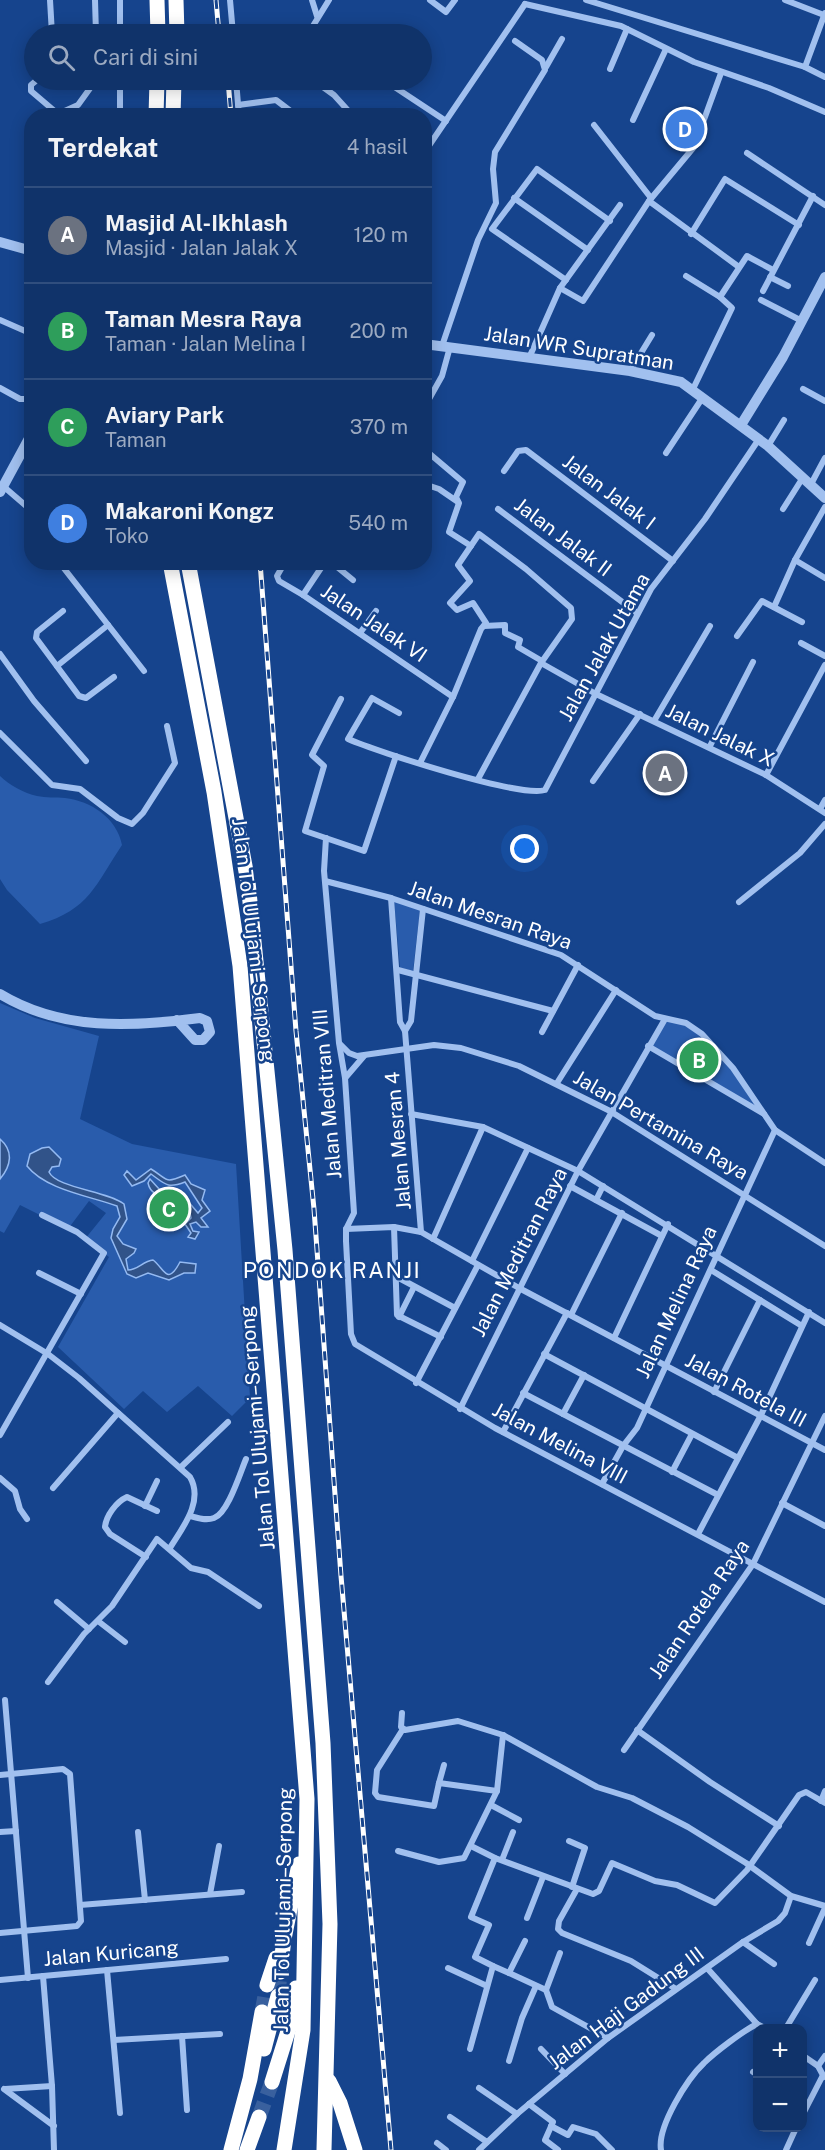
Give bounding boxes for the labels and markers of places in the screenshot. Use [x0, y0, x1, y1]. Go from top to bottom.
pin: D [666, 106, 704, 152]
pin: A [646, 750, 684, 796]
pin: B [680, 1038, 718, 1082]
pin: C [150, 1186, 188, 1232]

